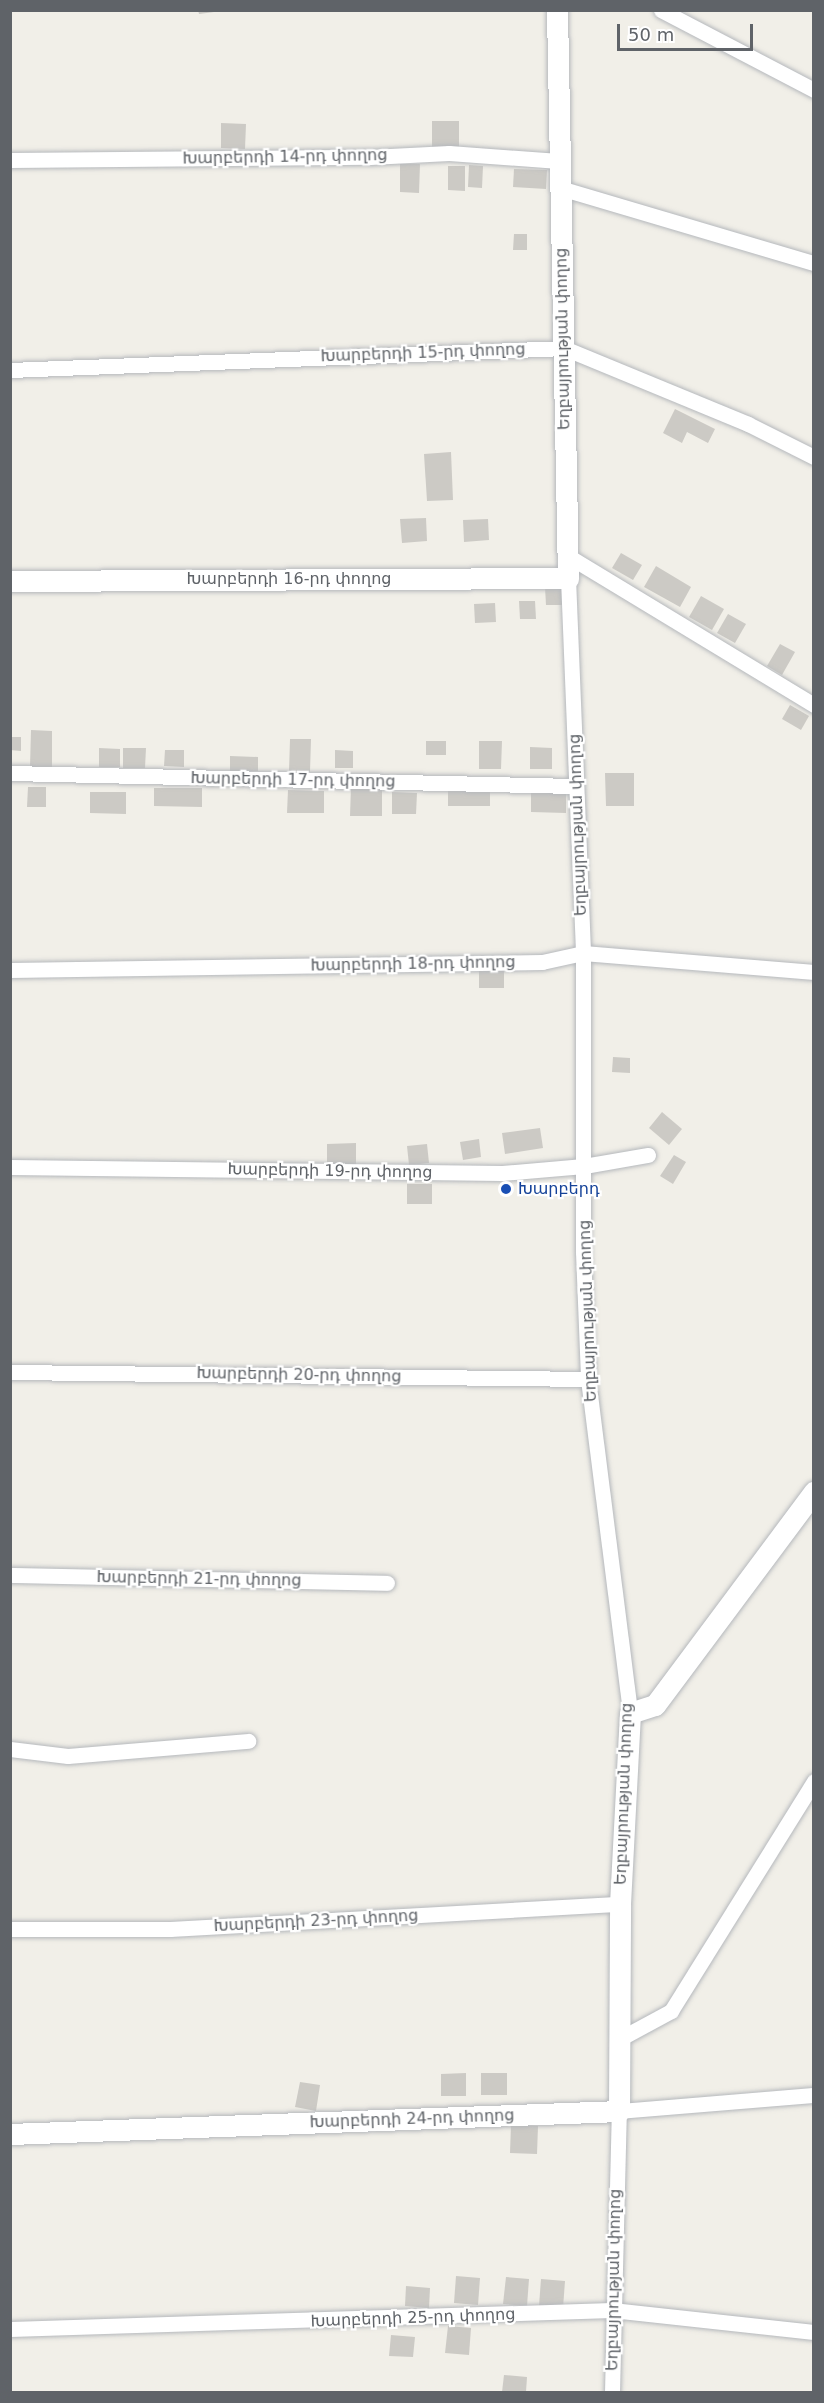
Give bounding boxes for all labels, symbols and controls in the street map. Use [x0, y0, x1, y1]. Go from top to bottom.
scale bar [620, 12, 756, 50]
text: 50 m [628, 24, 674, 45]
street label: Խարբերդի 14-րդ փողոց [182, 146, 388, 168]
street label: Եղբայրության փողոց [552, 248, 574, 430]
street label: Խարբերդի 15-րդ փողոց [320, 340, 526, 366]
street label: Խարբերդի 16-րդ փողոց [187, 569, 391, 589]
street label: Եղբայրության փողոց [565, 734, 591, 916]
street label: Խարբերդի 17-րդ փողոց [190, 769, 396, 791]
street label: Խարբերդի 18-րդ փողոց [310, 953, 516, 975]
street label: Խարբերդի 19-րդ փողոց [227, 1160, 433, 1182]
place label: Խարբերդ [518, 1179, 600, 1199]
marker: Խարբերդ [499, 1182, 513, 1196]
street label: Եղբայրության փողոց [575, 1220, 601, 1402]
street label: Խարբերդի 20-րդ փողոց [196, 1364, 402, 1386]
street label: Խարբերդի 21-րդ փողոց [96, 1568, 302, 1590]
street label: Եղբայրության փողոց [611, 1703, 637, 1885]
street label: Խարբերդի 23-րդ փողոց [213, 1906, 419, 1936]
street label: Խարբերդի 24-րդ փողոց [309, 2106, 515, 2132]
street label: Եղբայրության փողոց [603, 2189, 625, 2371]
street label: Խարբերդի 25-րդ փողոց [310, 2305, 516, 2331]

